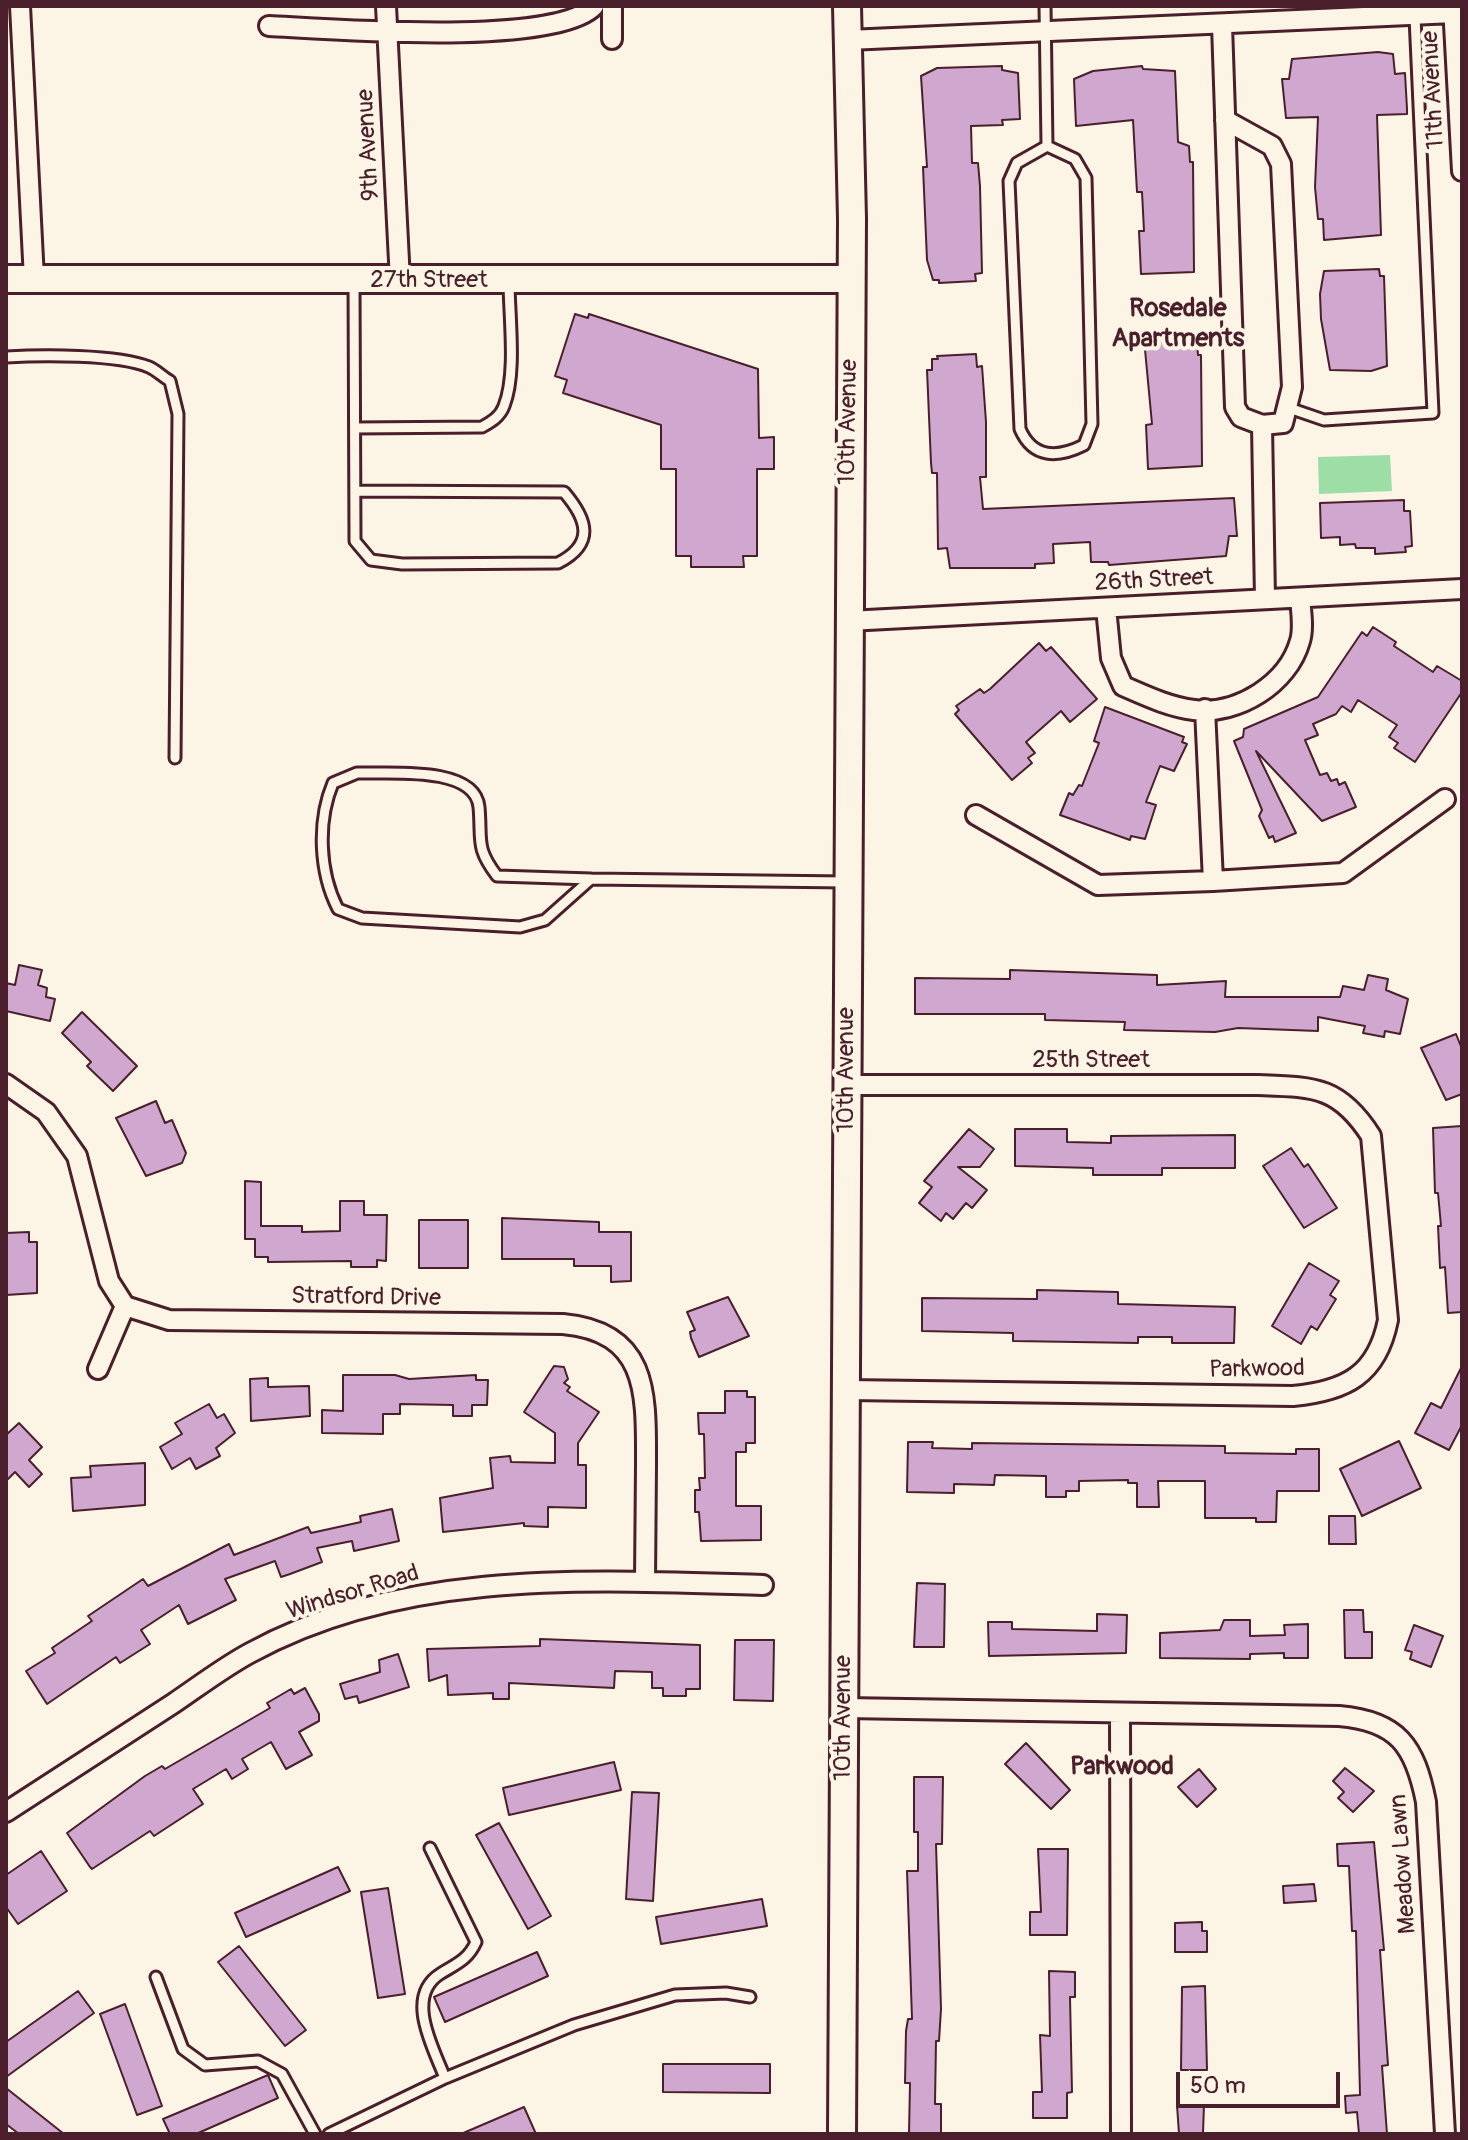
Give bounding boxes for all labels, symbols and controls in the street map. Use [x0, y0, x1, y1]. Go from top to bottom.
street label: 11th Avenue [1417, 30, 1451, 150]
street label: 9th Avenue [352, 88, 386, 202]
street label: 27th Street [370, 267, 488, 295]
district label: Rosedale Apartments [1112, 293, 1244, 354]
street label: 10th Avenue [834, 359, 864, 485]
street label: 26th Street [1094, 564, 1214, 598]
street label: 10th Avenue [833, 1007, 861, 1133]
street label: 25th Street [1032, 1047, 1150, 1075]
street label: Stratford Drive [291, 1282, 441, 1314]
street label: Parkwood [1209, 1355, 1305, 1385]
street label: Windsor Road [283, 1559, 423, 1627]
street label: 10th Avenue [830, 1655, 858, 1781]
district label: Parkwood [1070, 1751, 1174, 1783]
street label: Meadow Lawn [1385, 1793, 1423, 1935]
scale bar [1180, 2056, 1344, 2106]
text: 50 m [1190, 2071, 1246, 2100]

